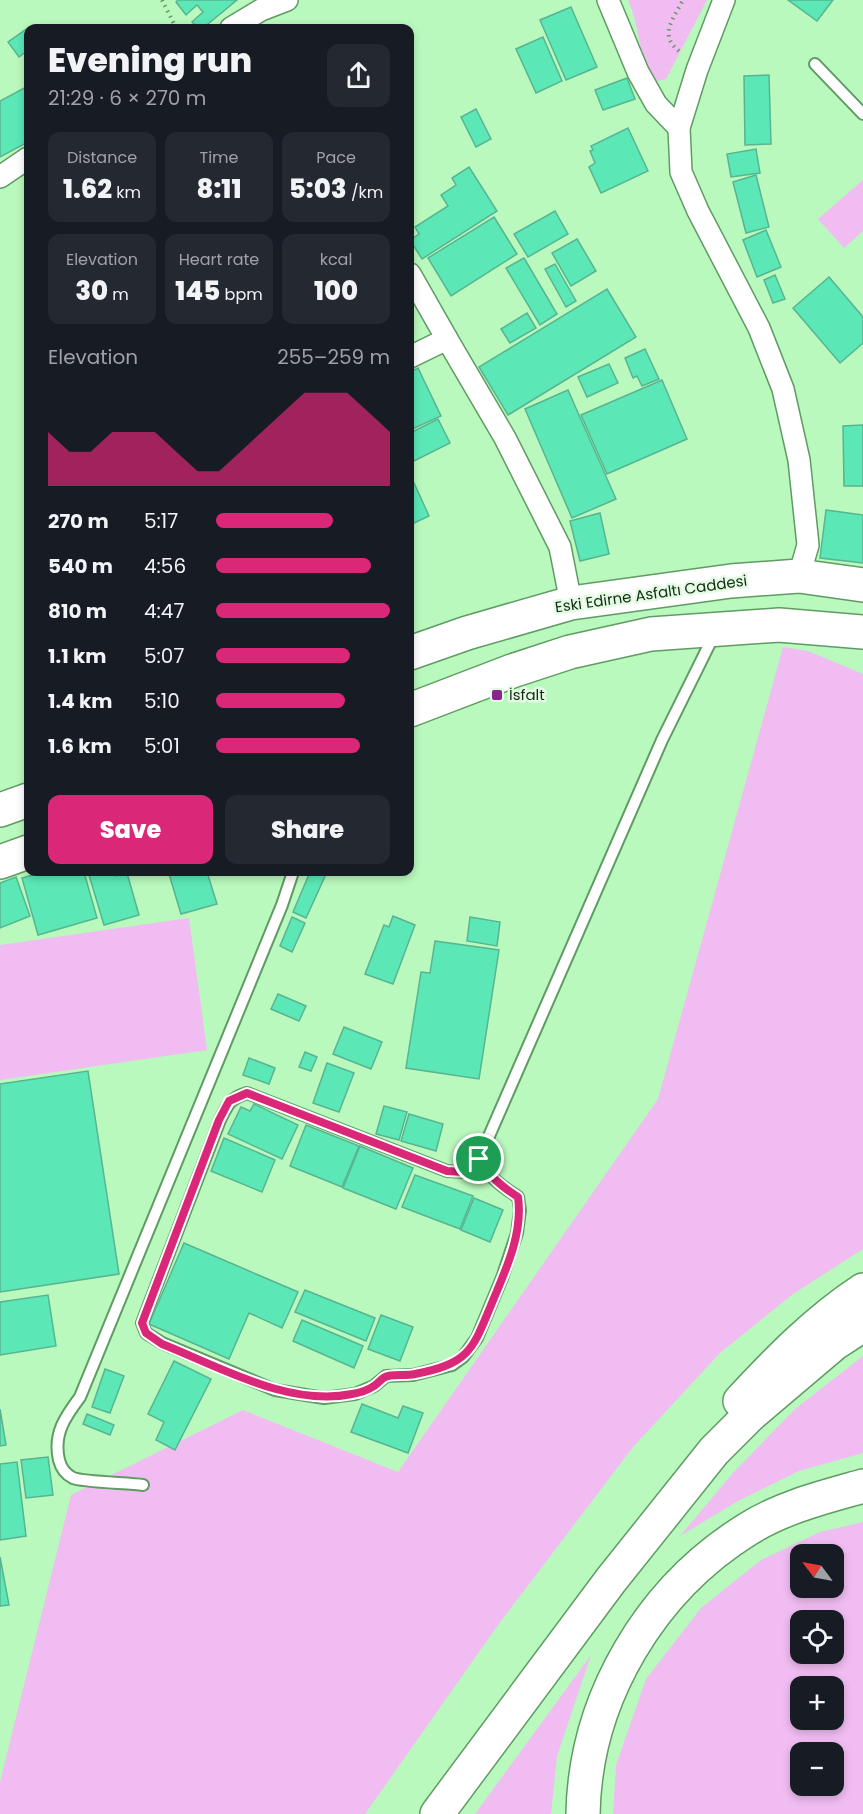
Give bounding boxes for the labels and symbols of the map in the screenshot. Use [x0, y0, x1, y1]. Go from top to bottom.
street label: Eski Edirne Asfaltı Caddesi [554, 570, 748, 617]
place label: İsfalt [509, 684, 545, 705]
marker: İsfalt [490, 688, 504, 702]
pin [453, 1133, 504, 1184]
north arrow [790, 1544, 844, 1598]

